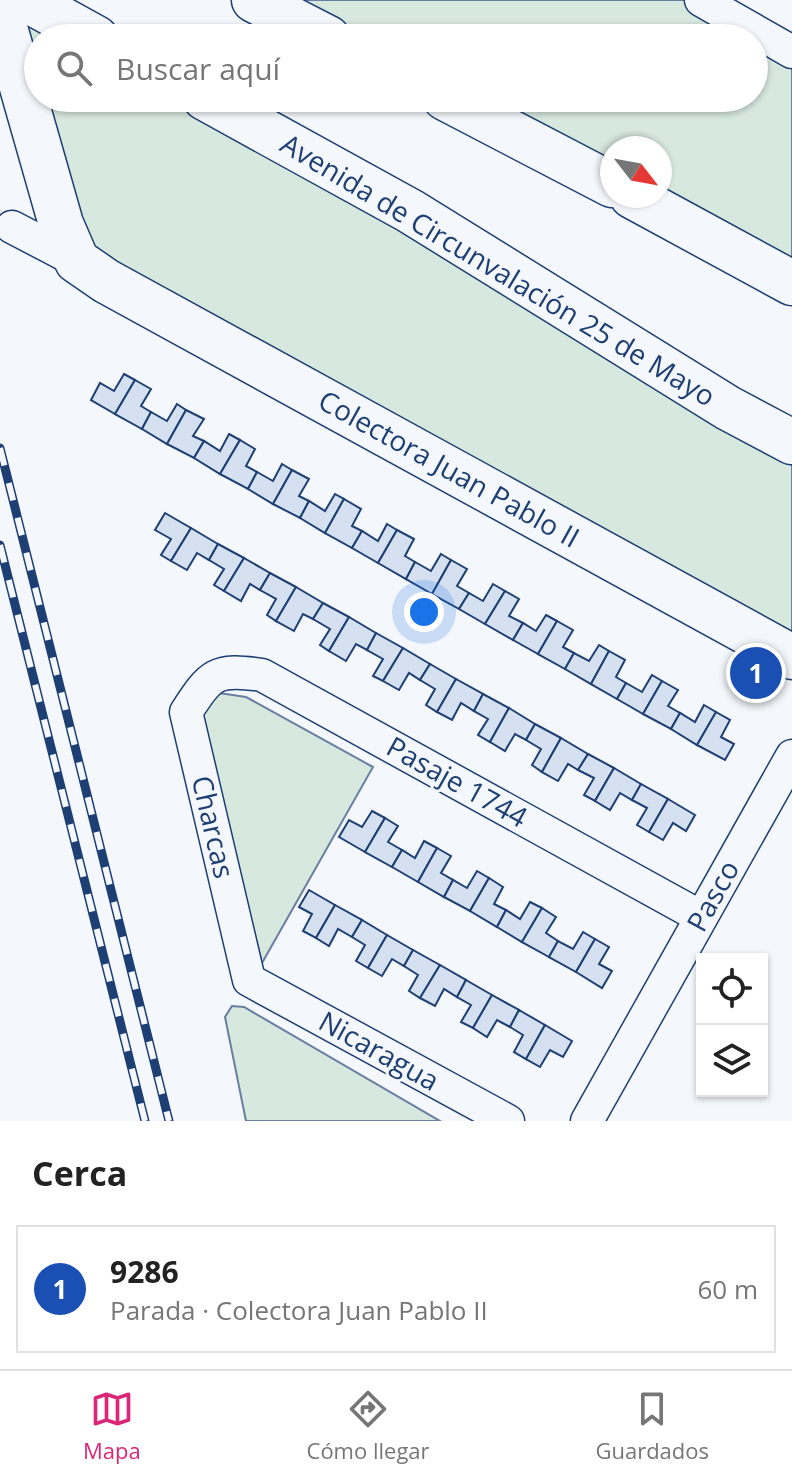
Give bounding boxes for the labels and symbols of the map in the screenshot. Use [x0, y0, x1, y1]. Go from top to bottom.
street label: Avenida de Circunvalación 25 de Mayo [274, 124, 723, 414]
north arrow [600, 136, 672, 208]
street label: Colectora Juan Pablo II [312, 381, 587, 556]
your location [404, 592, 444, 632]
pin: 1 [730, 643, 782, 703]
street label: Pasaje 1744 [380, 727, 535, 835]
street label: Charcas [184, 772, 244, 882]
street label: Pasco [677, 853, 747, 938]
street label: Nicaragua [313, 1001, 446, 1099]

